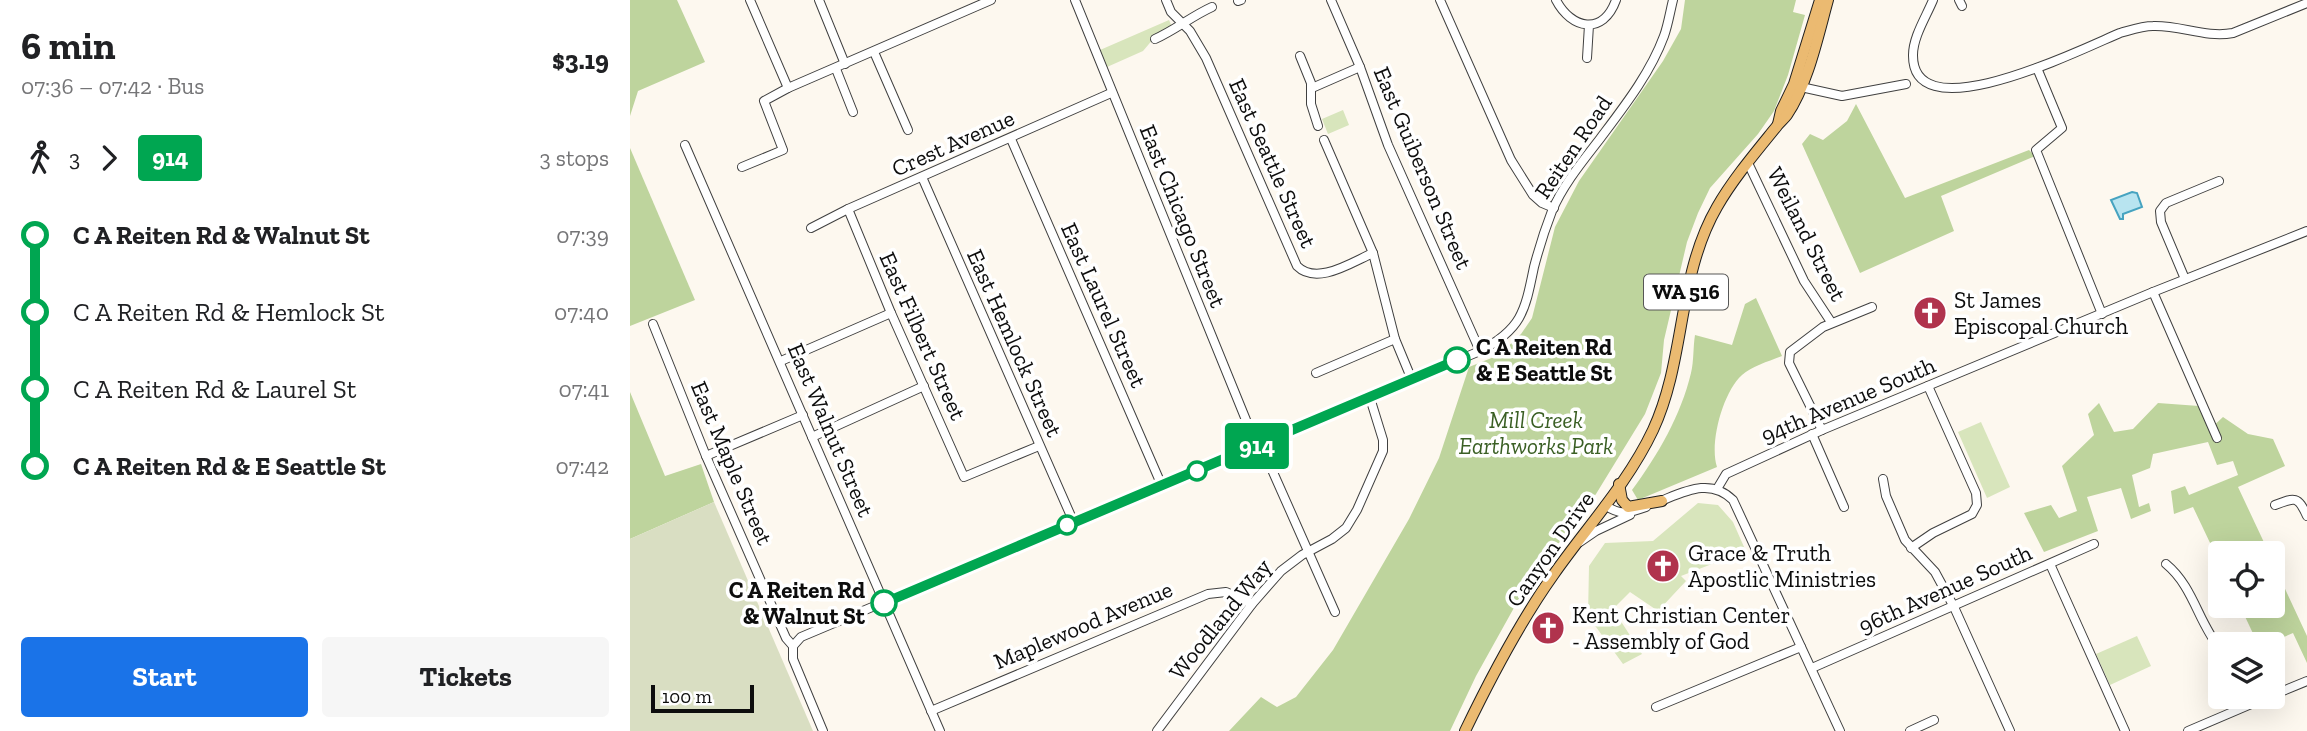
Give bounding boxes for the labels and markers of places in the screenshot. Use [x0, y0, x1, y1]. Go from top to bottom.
place label: St James Episcopal Church [1954, 286, 2128, 340]
church icon: St James Episcopal Church [1911, 294, 1949, 332]
place label: C A Reiten Rd & E Seattle St [1476, 333, 1613, 387]
marker: C A Reiten Rd & E Seattle St [1444, 347, 1470, 373]
unlabelled marker [1187, 461, 1207, 481]
unlabelled marker [1057, 515, 1077, 535]
place label: Grace & Truth Apostlic Ministries [1688, 539, 1876, 593]
church icon: Grace & Truth Apostlic Ministries [1644, 547, 1682, 585]
place label: C A Reiten Rd & Walnut St [729, 576, 866, 630]
marker: C A Reiten Rd & Walnut St [871, 590, 897, 616]
place label: Kent Christian Center - Assembly of God [1572, 601, 1790, 655]
church icon: Kent Christian Center - Assembly of God [1529, 609, 1567, 647]

